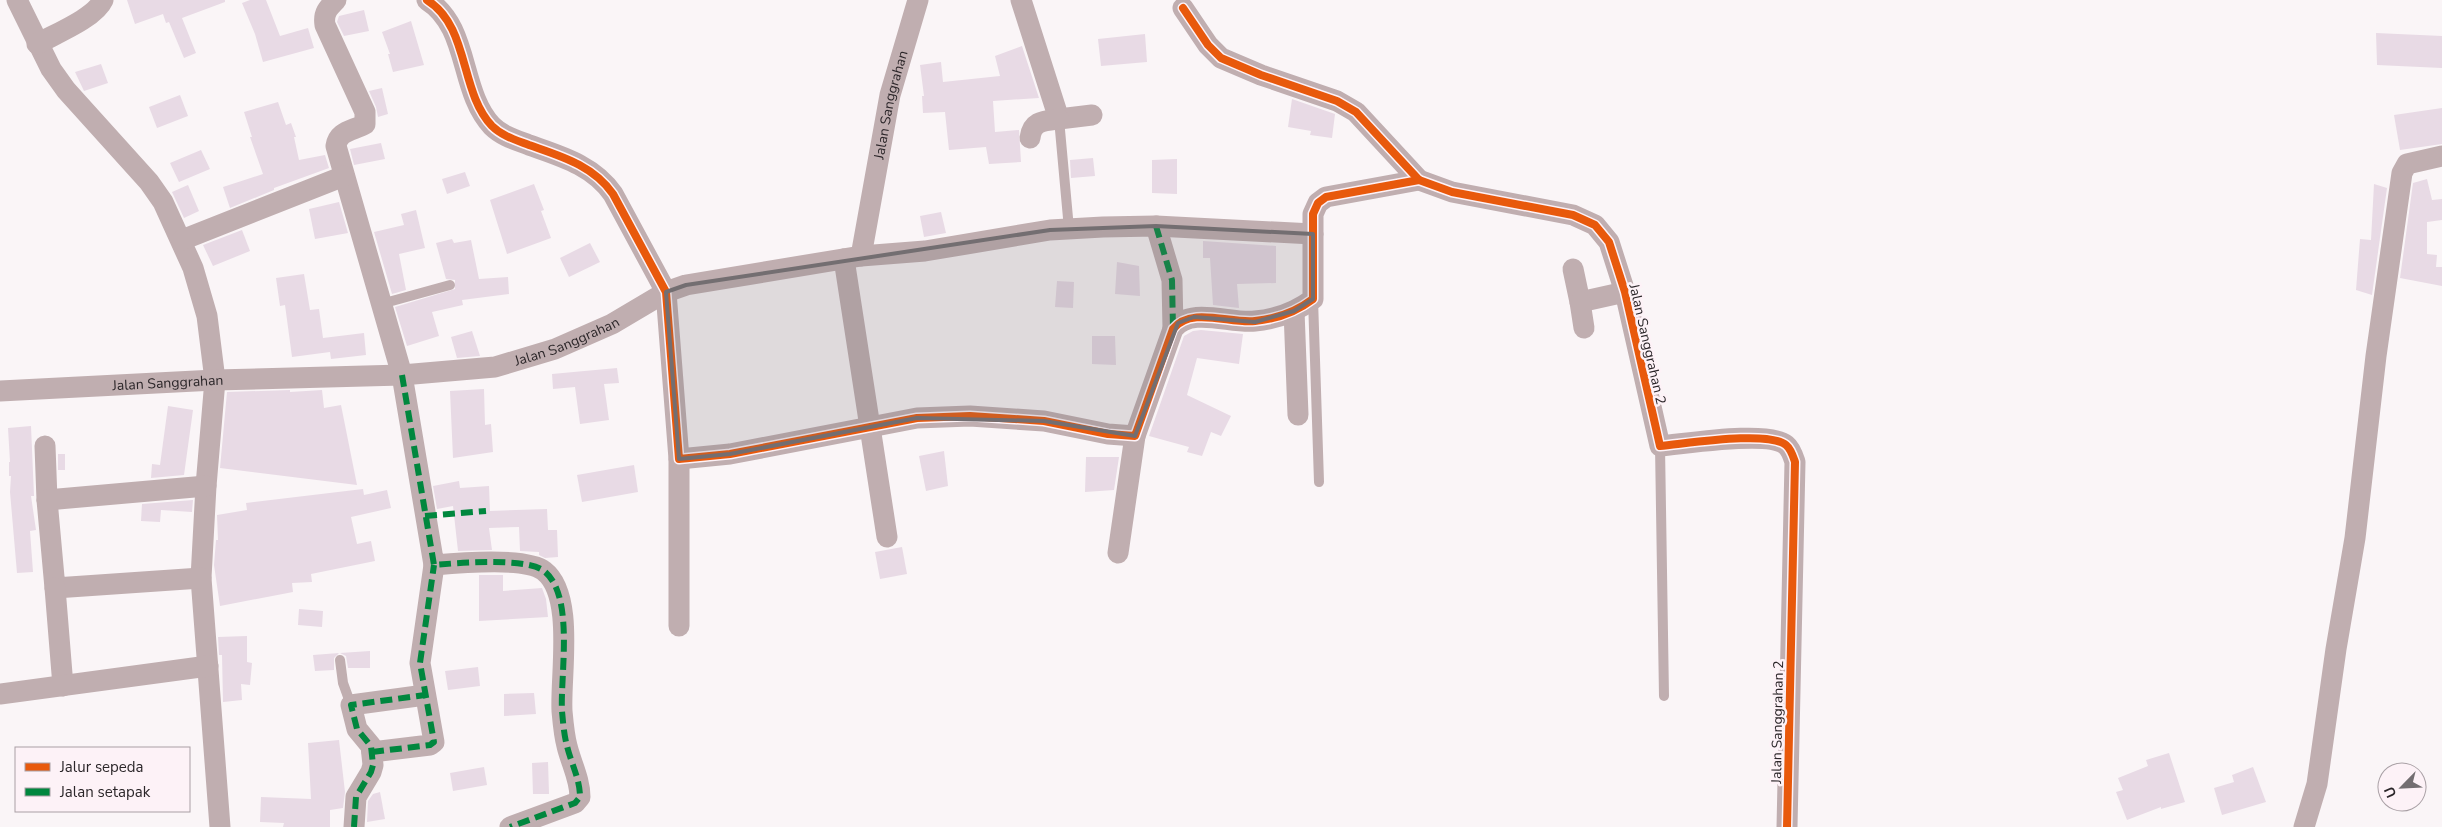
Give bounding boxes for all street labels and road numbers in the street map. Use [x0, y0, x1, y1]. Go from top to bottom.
street label: Jalan Sanggrahan [869, 48, 913, 162]
street label: Jalan Sanggrahan 2 [1624, 281, 1671, 406]
street label: Jalan Sanggrahan [511, 313, 623, 371]
street label: Jalan Sanggrahan [111, 371, 224, 395]
street label: Jalan Sanggrahan 2 [1767, 660, 1788, 785]

